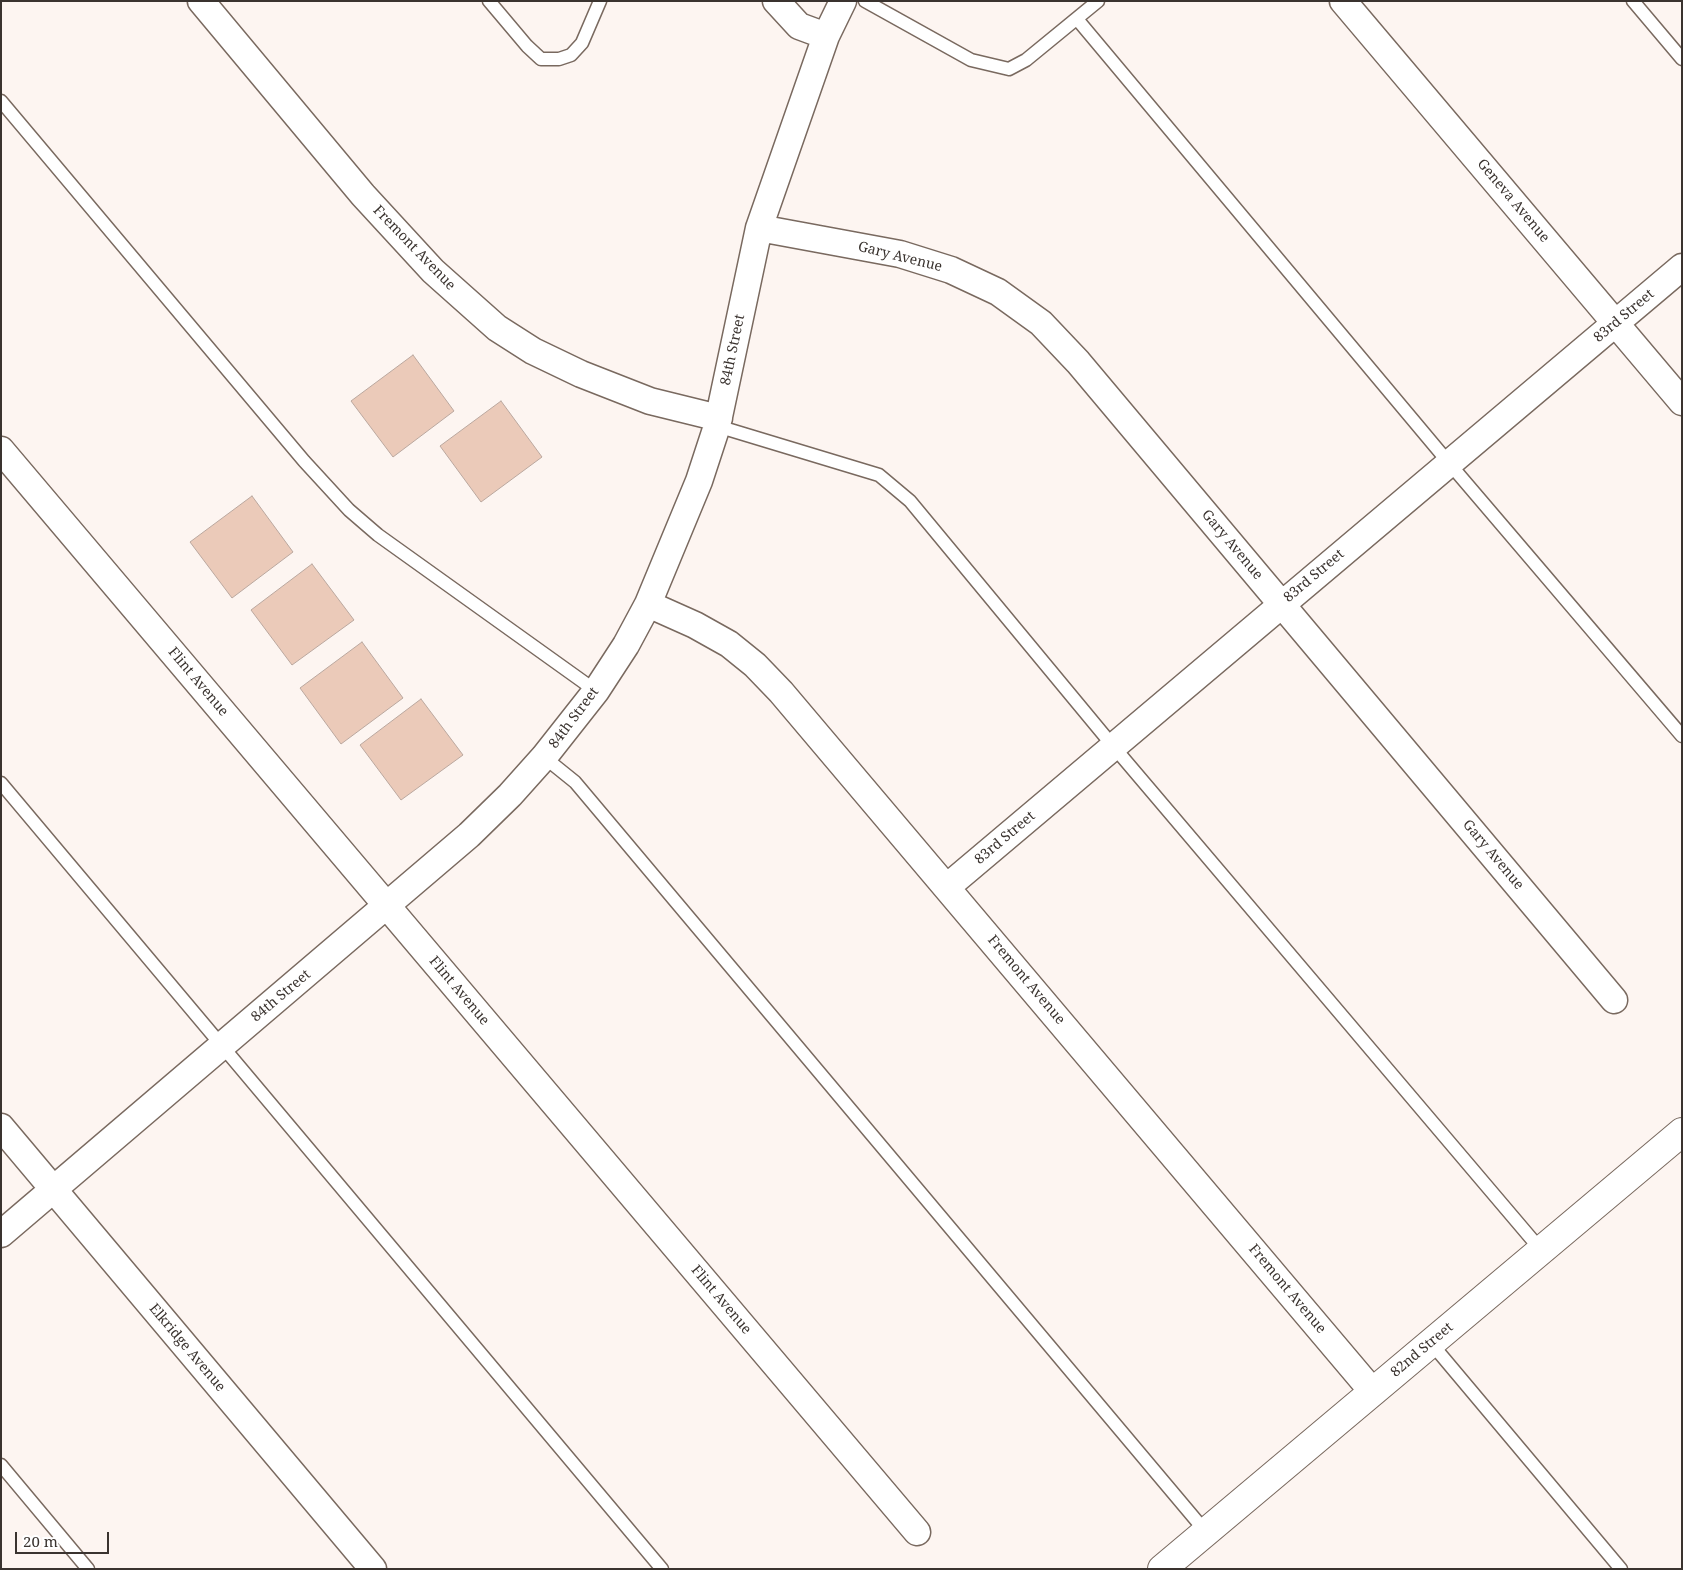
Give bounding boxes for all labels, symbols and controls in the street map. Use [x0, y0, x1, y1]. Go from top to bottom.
street label: Geneva Avenue [1473, 156, 1553, 246]
street label: Fremont Avenue [369, 202, 459, 294]
street label: Gary Avenue [856, 238, 944, 276]
street label: 83rd Street [1590, 286, 1658, 346]
street label: 84th Street [717, 313, 749, 387]
street label: Gary Avenue [1198, 507, 1266, 583]
street label: 83rd Street [1280, 546, 1348, 606]
street label: Flint Avenue [164, 644, 232, 720]
street label: 84th Street [546, 684, 602, 752]
street label: 83rd Street [971, 808, 1039, 868]
street label: Gary Avenue [1459, 817, 1527, 893]
street label: Fremont Avenue [984, 932, 1068, 1028]
street label: Flint Avenue [425, 953, 493, 1029]
street label: 84th Street [248, 966, 314, 1026]
street label: Fremont Avenue [1245, 1241, 1329, 1337]
street label: Flint Avenue [687, 1262, 755, 1338]
street label: Elkridge Avenue [145, 1301, 229, 1395]
street label: 82nd Street [1388, 1319, 1456, 1381]
scale bar [18, 1522, 111, 1554]
text: 20 m [23, 1531, 58, 1551]

